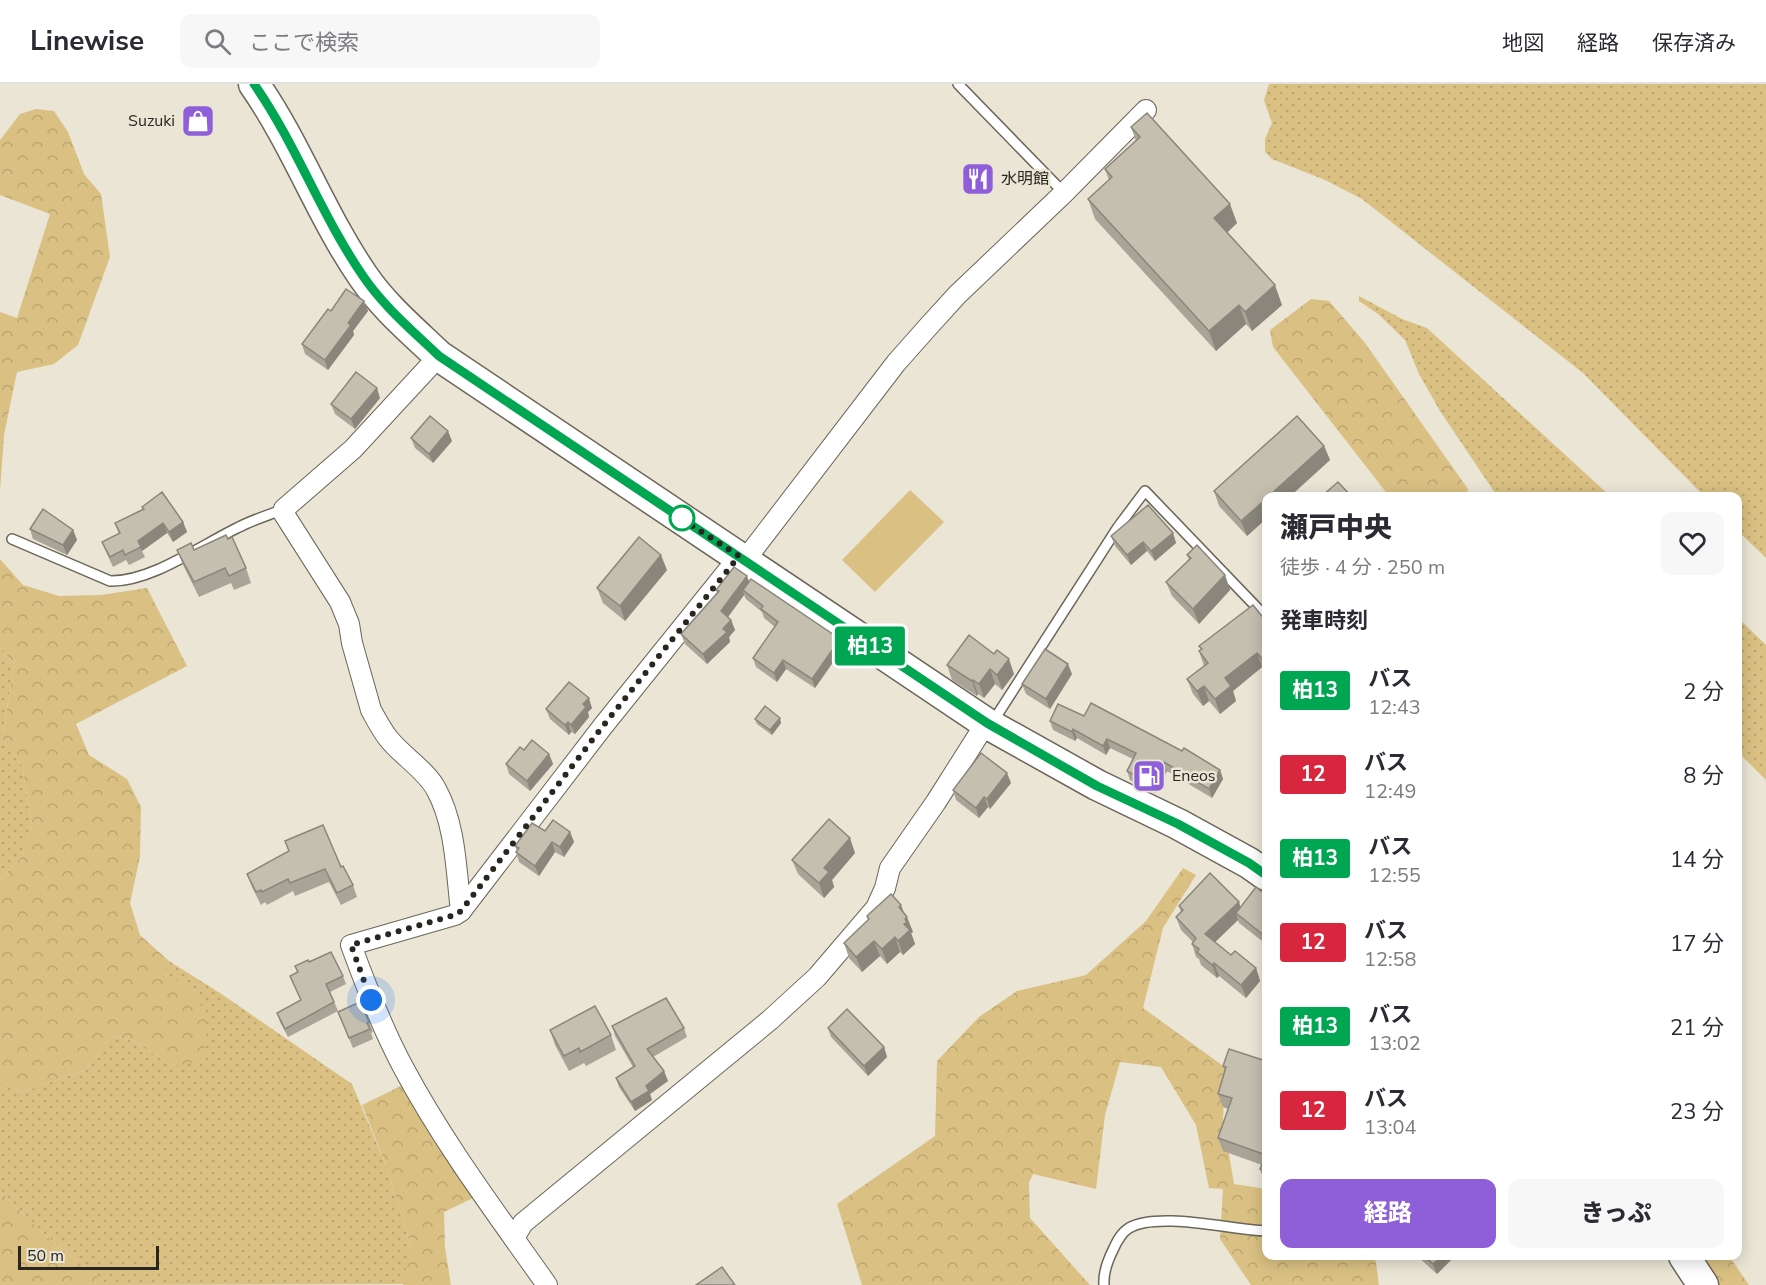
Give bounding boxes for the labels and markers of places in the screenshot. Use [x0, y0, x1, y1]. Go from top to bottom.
shop icon: Suzuki [180, 103, 216, 139]
place label: Suzuki [128, 110, 175, 132]
restaurant icon: 水明館 [960, 161, 996, 197]
place label: 水明館 [1001, 168, 1049, 190]
unlabelled marker [669, 505, 695, 531]
fuel station icon: Eneos [1131, 758, 1167, 794]
place label: Eneos [1172, 765, 1216, 787]

